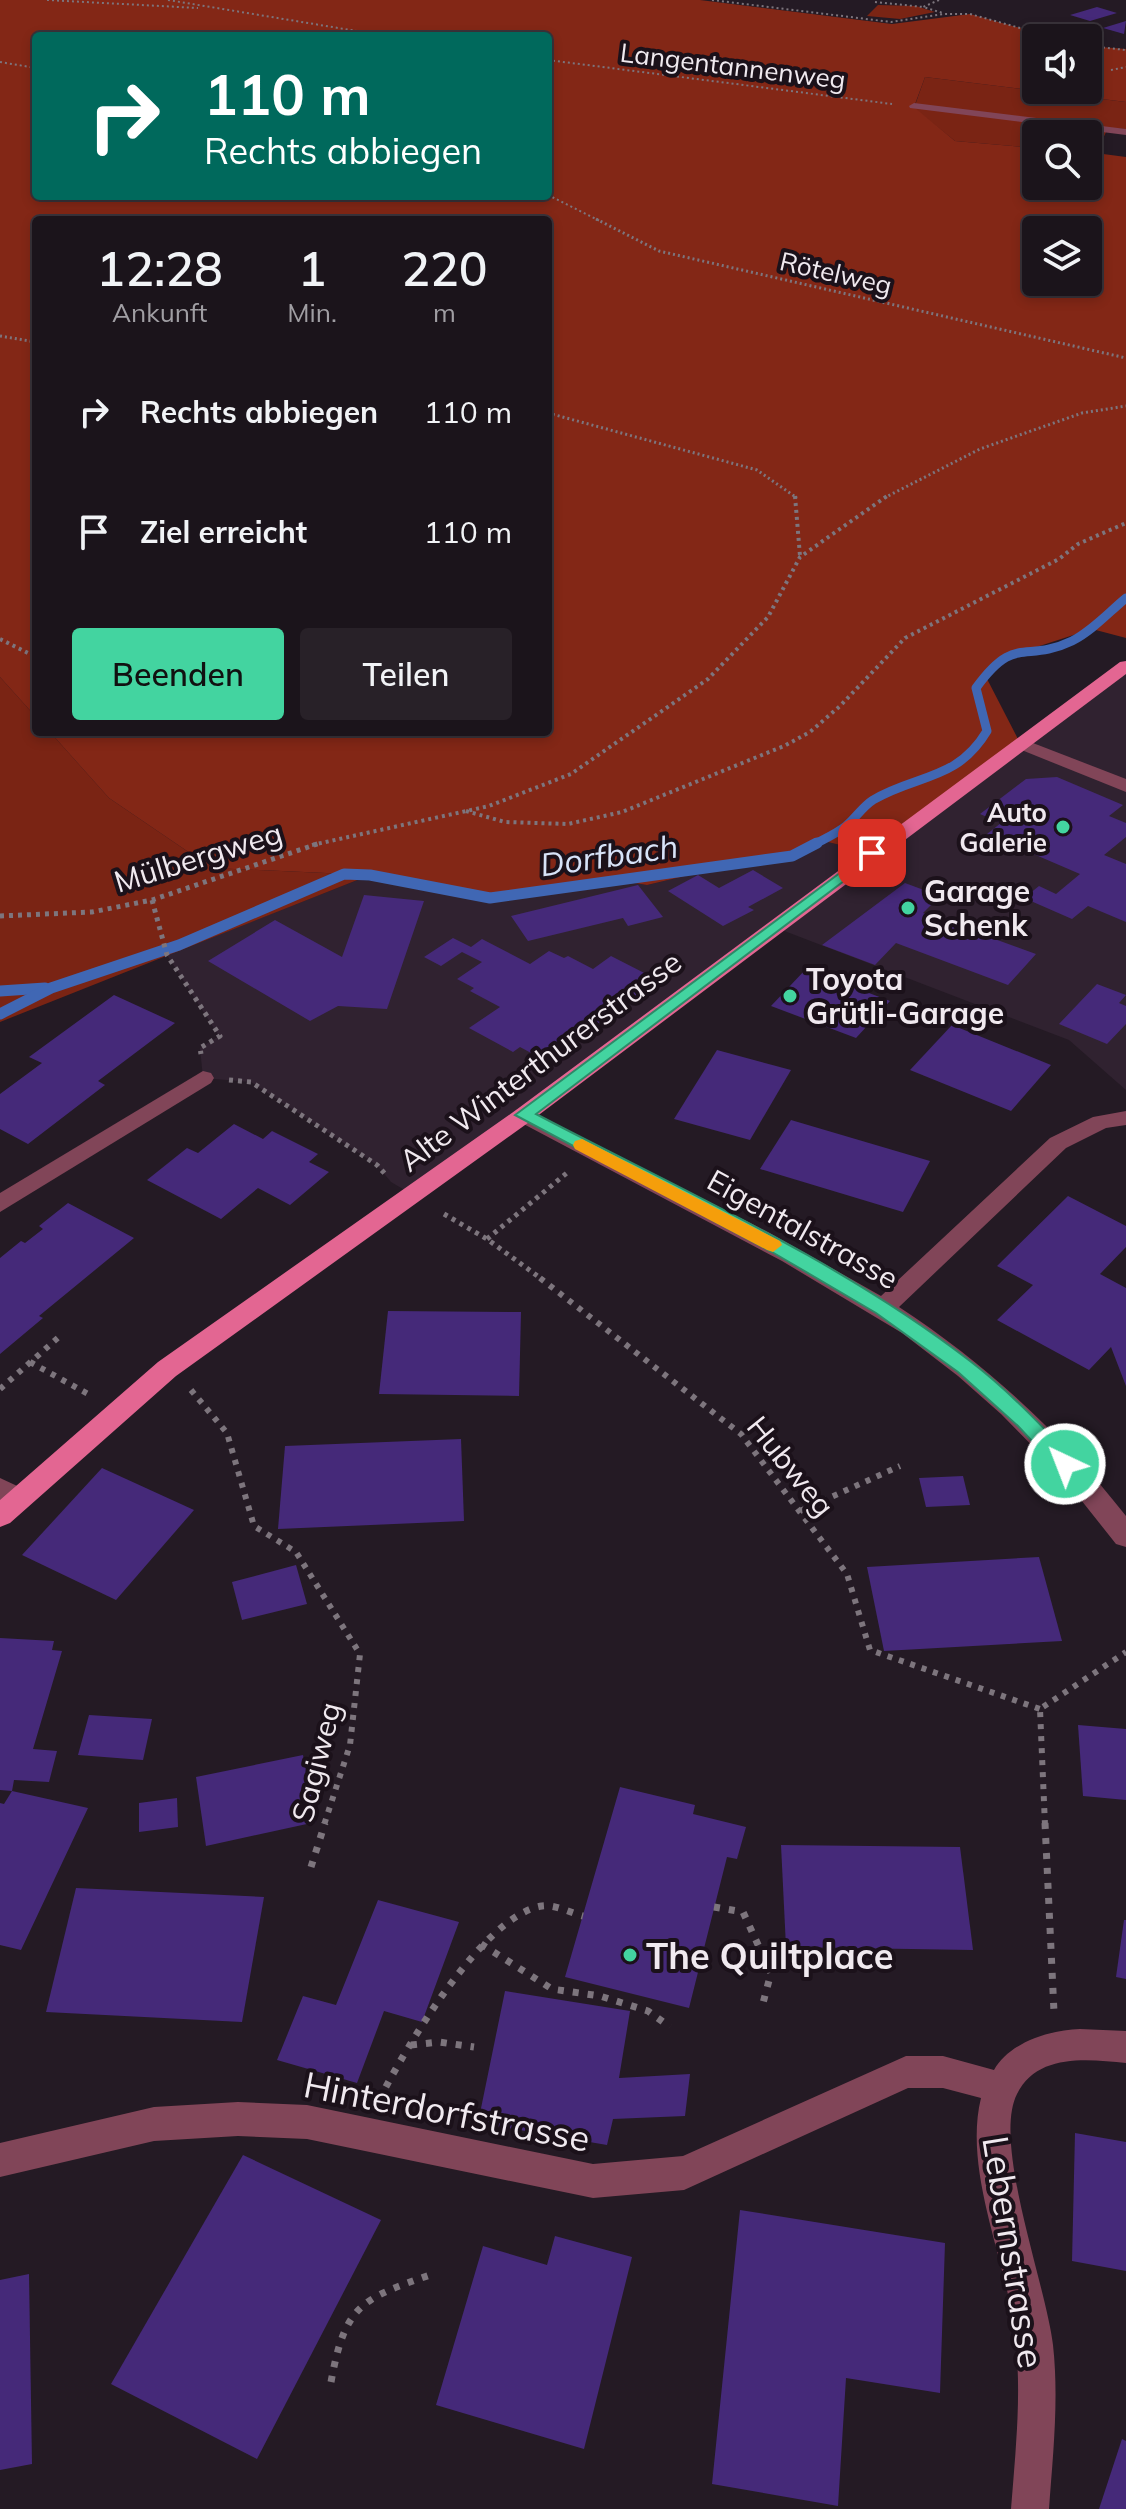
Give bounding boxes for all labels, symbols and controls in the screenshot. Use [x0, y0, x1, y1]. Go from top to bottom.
map controls [1022, 24, 1102, 296]
button: sound [1022, 24, 1102, 104]
street label: Langentannenweg [618, 36, 848, 96]
text: 110 m [204, 59, 371, 129]
icon: right [72, 64, 176, 168]
button: search [1022, 120, 1102, 200]
text: Rechts abbiegen [204, 128, 482, 173]
button: layers [1022, 216, 1102, 296]
text: 12:28 [96, 238, 223, 298]
text: 1 [298, 238, 326, 298]
text: 220 [401, 238, 488, 298]
street label: Rötelweg [777, 244, 895, 302]
text: Ankunft [112, 296, 207, 329]
text: Min. [287, 296, 337, 329]
text: m [433, 296, 456, 329]
icon: right [72, 390, 116, 434]
text: Rechts abbiegen [140, 393, 378, 431]
text: 110 m [424, 393, 512, 431]
icon: arrive [72, 510, 116, 554]
text: Ziel erreicht [140, 513, 307, 551]
text: 110 m [424, 513, 512, 551]
button: Beenden [72, 628, 284, 720]
button: Teilen [300, 628, 512, 720]
place label: Auto Galerie [959, 796, 1047, 859]
street label: Mülbergweg [109, 813, 287, 901]
marker: Auto Galerie [1054, 818, 1072, 836]
pin [838, 819, 906, 887]
water label: Dorfbach [538, 826, 680, 884]
icon: arrive [850, 831, 894, 875]
place label: Garage Schenk [924, 872, 1030, 944]
marker: Garage Schenk [899, 899, 917, 917]
street label: Alte Winterthurerstrasse [391, 943, 689, 1179]
place label: Toyota Grütli-Garage [806, 960, 1004, 1032]
marker: Toyota Grütli-Garage [781, 987, 799, 1005]
street label: Eigentalstrasse [701, 1161, 905, 1297]
street label: Hubweg [739, 1408, 843, 1524]
position arrow [1023, 1422, 1107, 1506]
street label: Sagiweg [283, 1698, 349, 1826]
place label: The Quiltplace [646, 1933, 893, 1978]
marker: The Quiltplace [621, 1946, 639, 1964]
street label: Hinterdorfstrasse [300, 2061, 594, 2161]
street label: Lebernstrasse [973, 2133, 1055, 2371]

